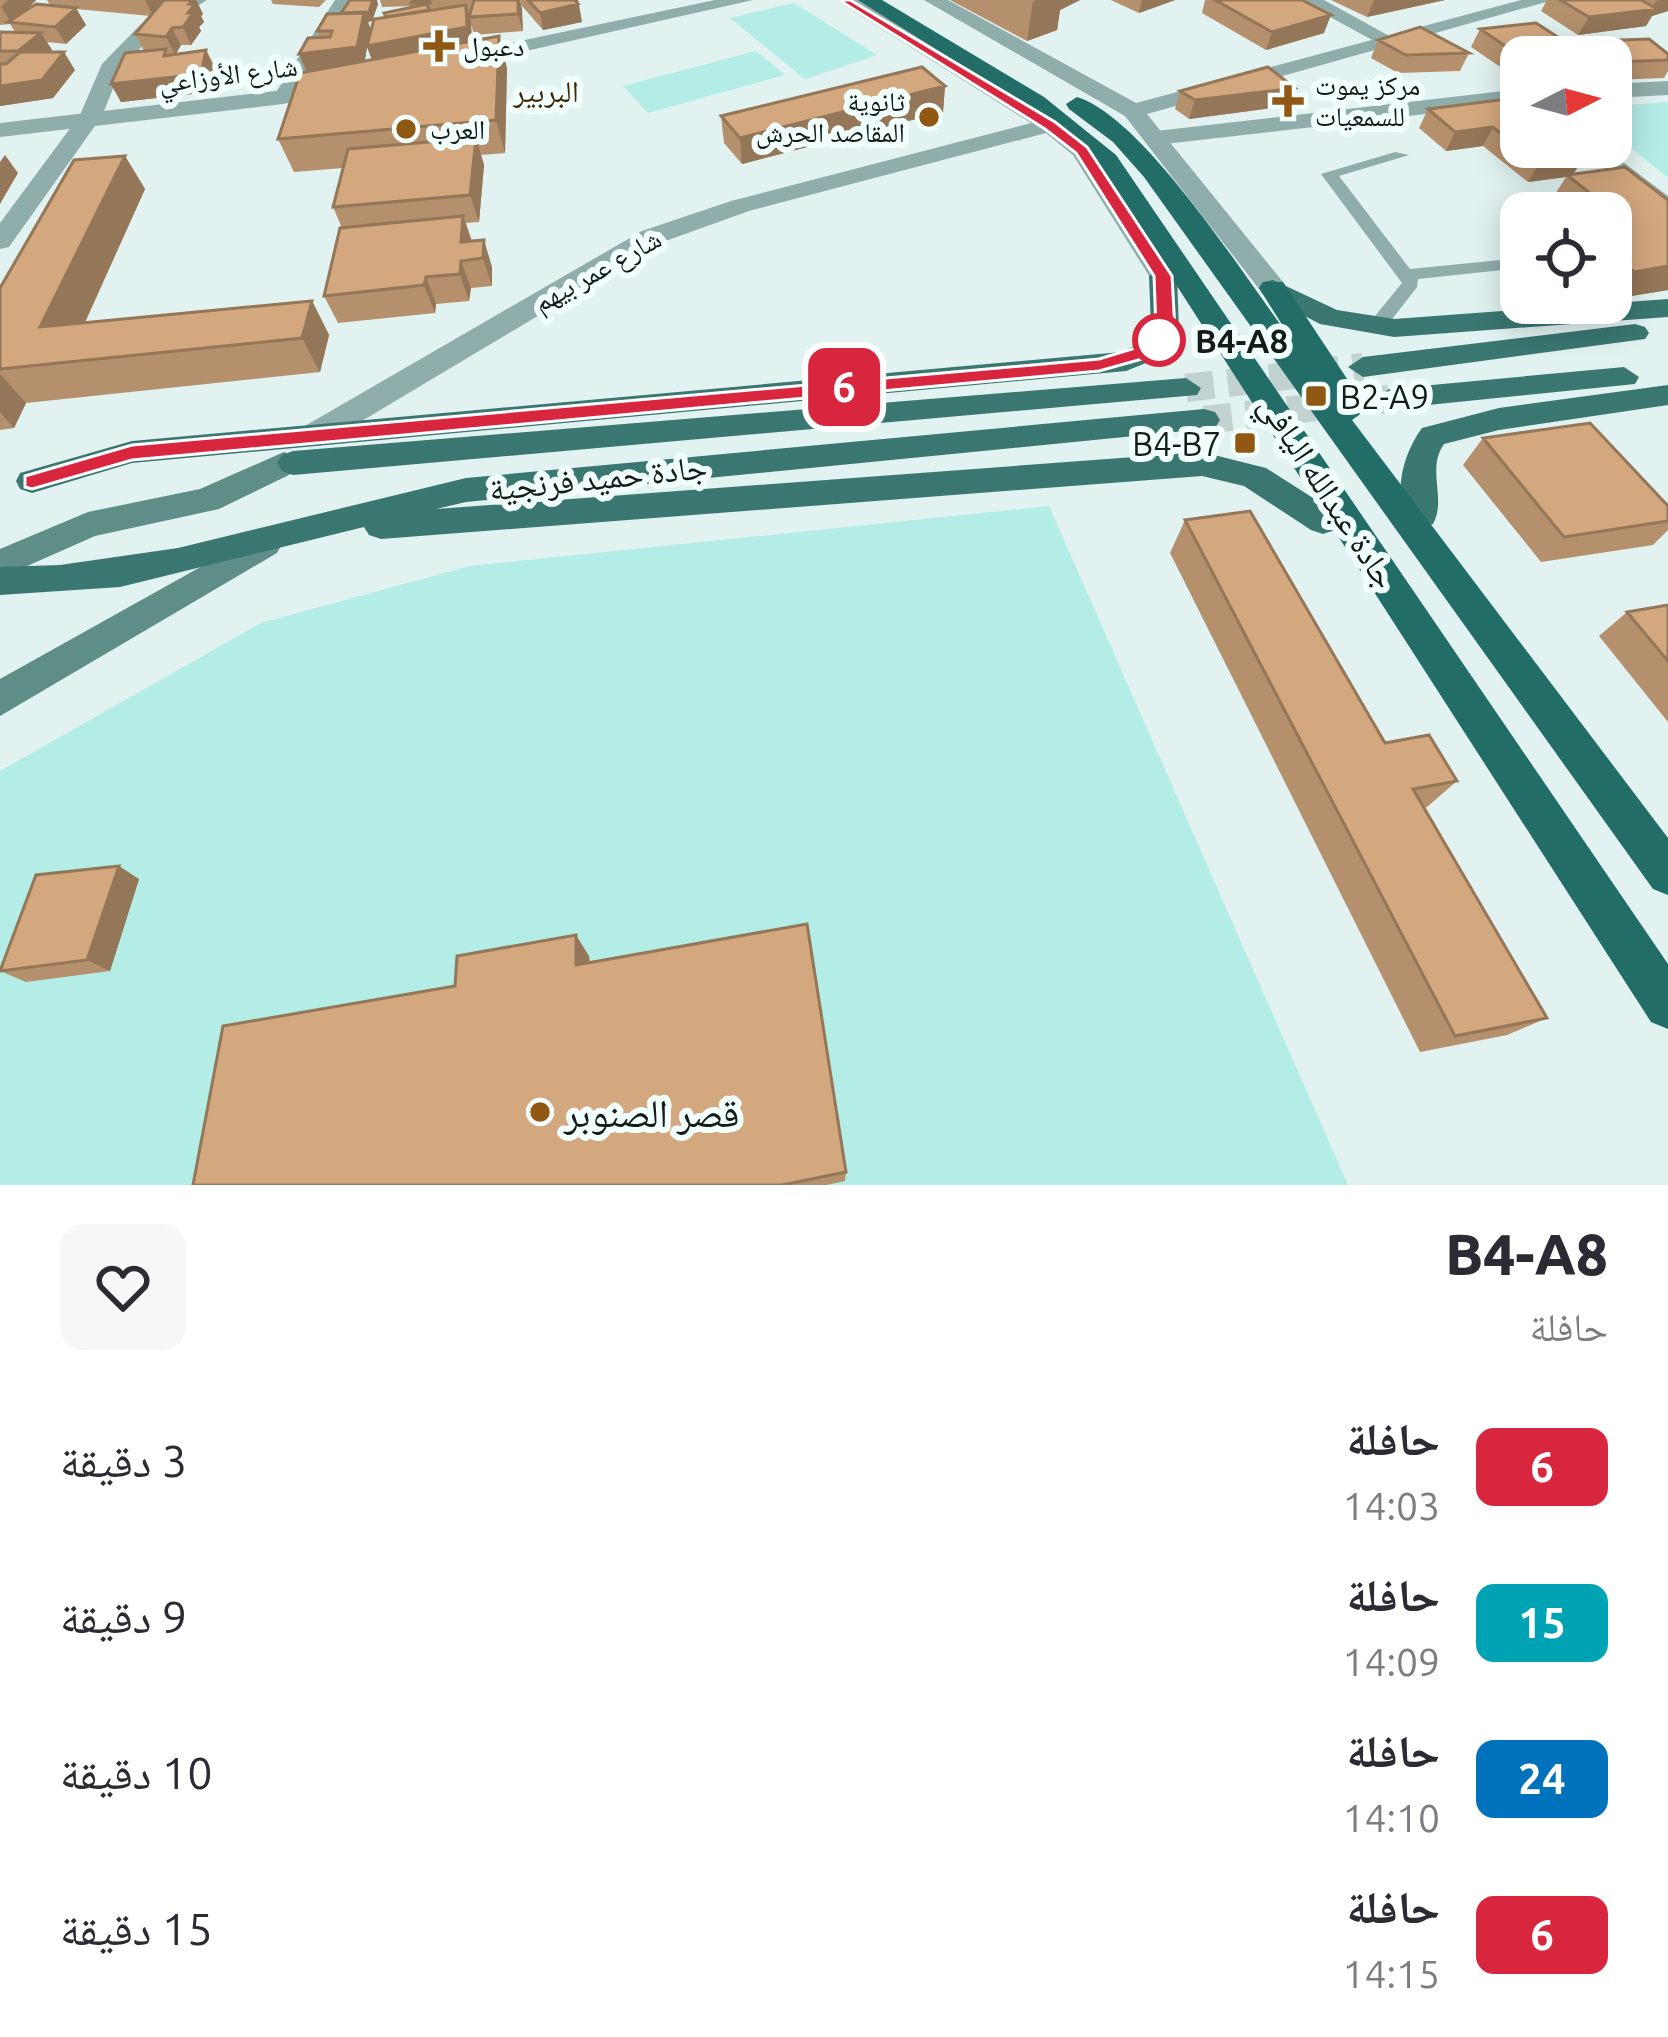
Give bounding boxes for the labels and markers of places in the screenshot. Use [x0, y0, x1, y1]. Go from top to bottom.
place label: دعبول [463, 31, 524, 63]
marker: دعبول [426, 33, 452, 59]
place label: مركز يموت للسمعيات [1315, 70, 1420, 131]
marker: مركز يموت للسمعيات [1272, 85, 1304, 117]
place label: ثانوية المقاصد الحرش [756, 86, 905, 149]
marker: ثانوية المقاصد الحرش [916, 104, 942, 130]
place label: العرب [430, 114, 485, 145]
marker: العرب [393, 116, 419, 142]
marker: B4-A8 [1134, 315, 1184, 365]
place label: B4-A8 [1195, 322, 1288, 359]
place label: B2-A9 [1340, 378, 1429, 415]
marker: B2-A9 [1303, 383, 1329, 409]
place label: B4-B7 [1132, 425, 1221, 462]
marker: B4-B7 [1232, 430, 1258, 456]
place label: قصر الصنوبر [563, 1091, 739, 1135]
marker: قصر الصنوبر [527, 1099, 553, 1125]

